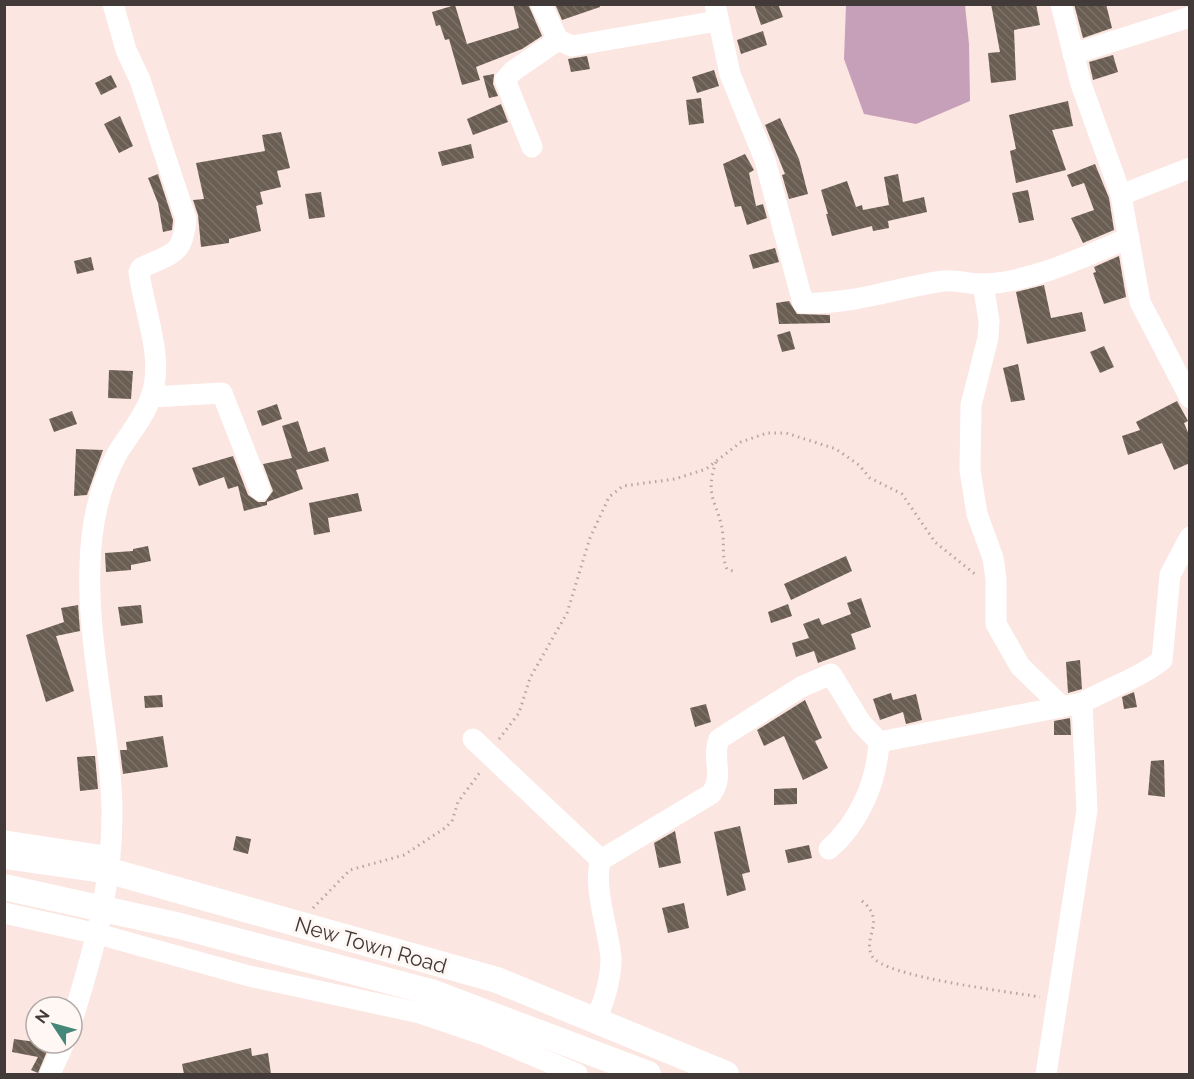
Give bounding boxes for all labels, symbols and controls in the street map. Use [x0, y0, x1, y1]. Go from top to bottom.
street label: New Town Road [292, 911, 450, 979]
north arrow [24, 995, 84, 1055]
text: N [31, 1006, 54, 1027]

